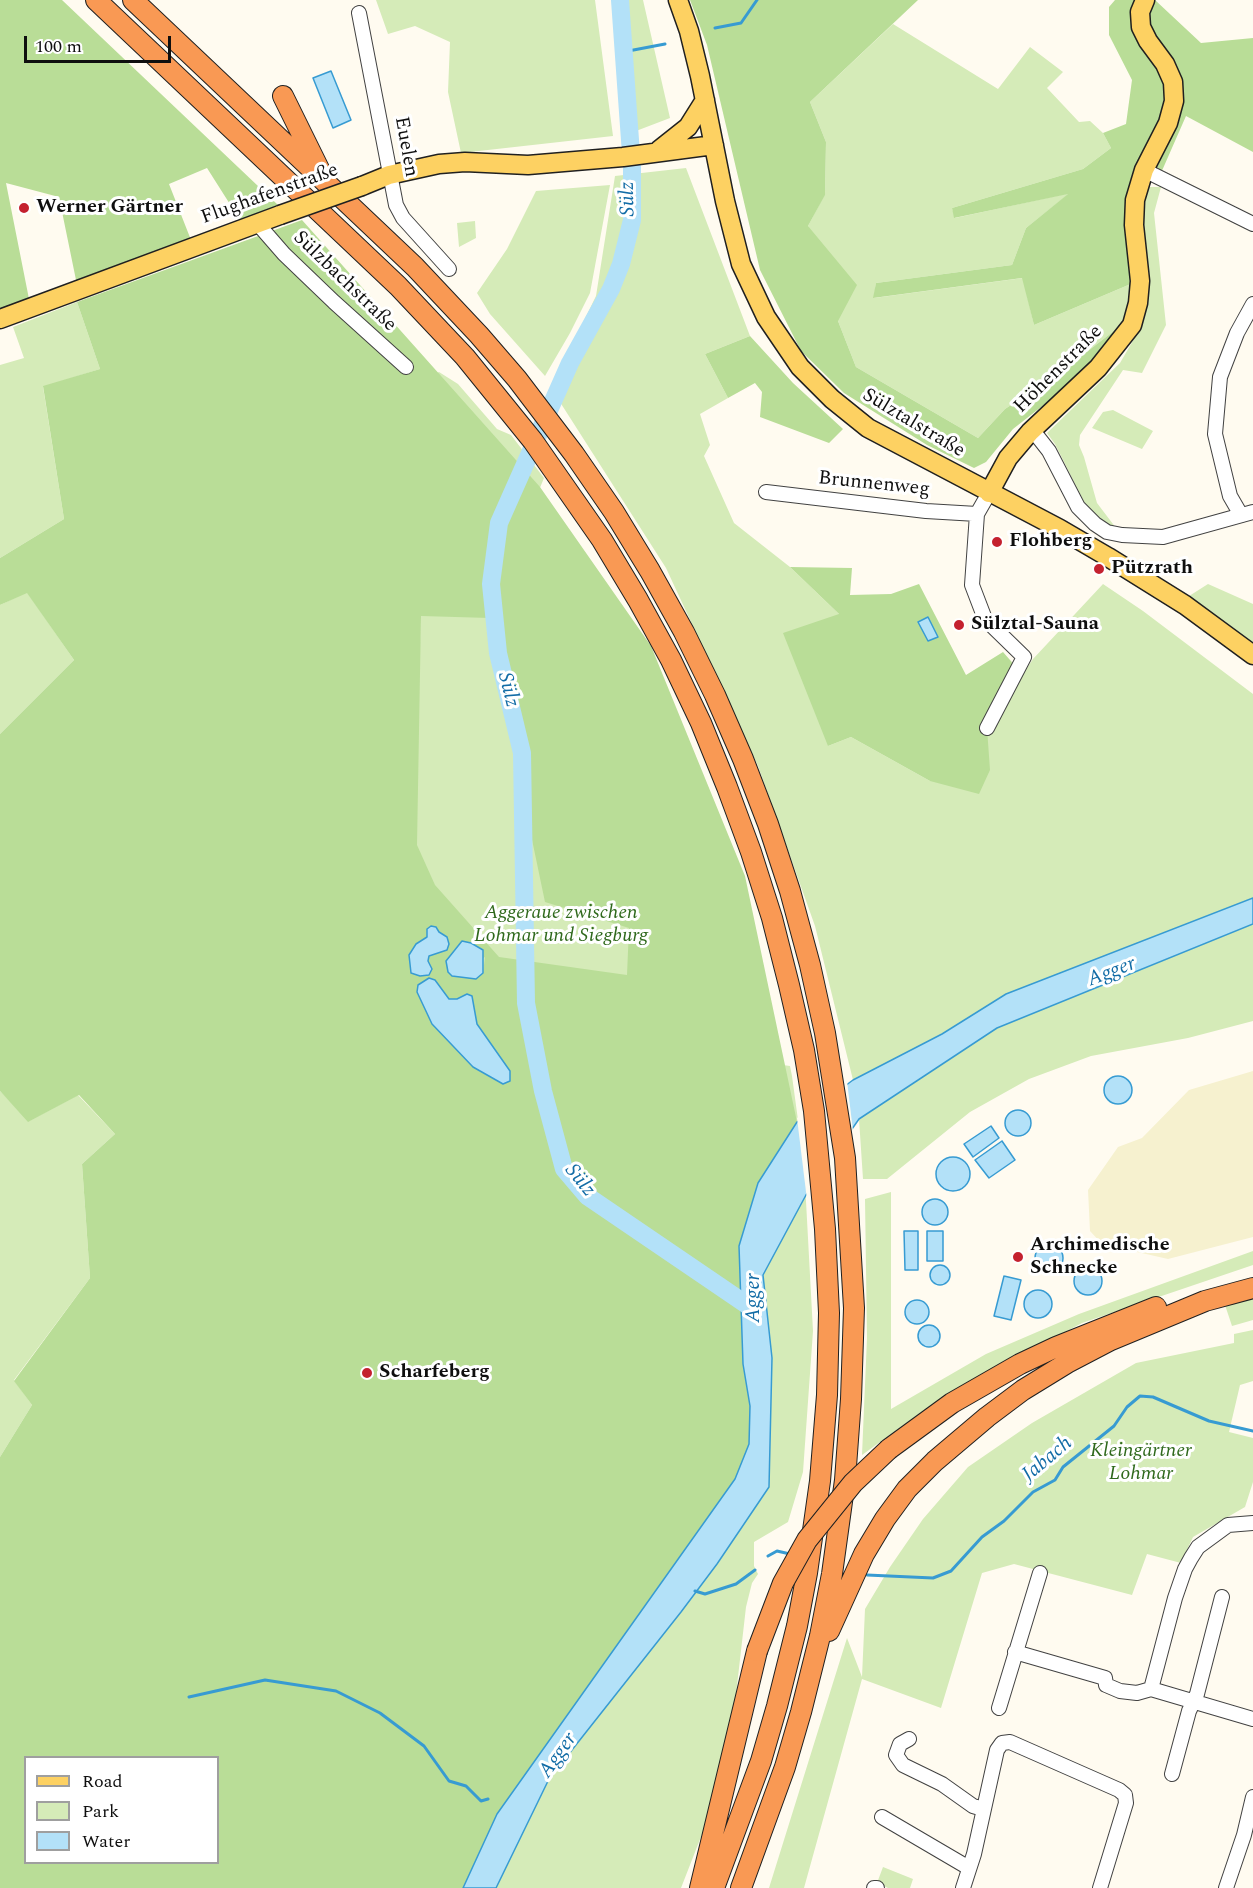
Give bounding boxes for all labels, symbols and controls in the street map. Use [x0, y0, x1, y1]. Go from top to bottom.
scale bar [27, 24, 174, 62]
text: 100 m [35, 33, 82, 60]
street label: Euelen [388, 115, 422, 179]
street label: Flughafenstraße [198, 159, 342, 231]
water label: Sülz [616, 181, 642, 217]
place label: Werner Gärtner [36, 196, 183, 220]
marker: Werner Gärtner [17, 201, 31, 215]
street label: Sülzbachstraße [287, 227, 401, 337]
street label: Höhenstraße [1010, 321, 1108, 419]
street label: Sülztalstraße [857, 384, 969, 464]
street label: Brunnenweg [817, 467, 931, 503]
place label: Flohberg [1009, 530, 1092, 554]
marker: Flohberg [990, 535, 1004, 549]
place label: Pützrath [1111, 557, 1193, 581]
marker: Pützrath [1092, 562, 1106, 576]
place label: Sülztal-Sauna [971, 613, 1099, 637]
marker: Sülztal-Sauna [952, 618, 966, 632]
water label: Sülz [491, 670, 523, 710]
park label: Aggeraue zwischen Lohmar und Siegburg [474, 902, 648, 949]
water label: Agger [1084, 952, 1140, 994]
water label: Sülz [558, 1160, 600, 1202]
place label: Archimedische Schnecke [1030, 1234, 1170, 1281]
marker: Archimedische Schnecke [1011, 1250, 1025, 1264]
water label: Agger [742, 1273, 768, 1323]
place label: Scharfeberg [379, 1361, 490, 1385]
marker: Scharfeberg [360, 1366, 374, 1380]
water label: Jabach [1018, 1432, 1078, 1488]
park label: Kleingärtner Lohmar [1090, 1440, 1192, 1487]
water label: Agger [534, 1728, 584, 1784]
legend [24, 1756, 219, 1864]
text: Road [82, 1768, 123, 1795]
text: Park [82, 1798, 119, 1825]
text: Water [82, 1828, 130, 1855]

